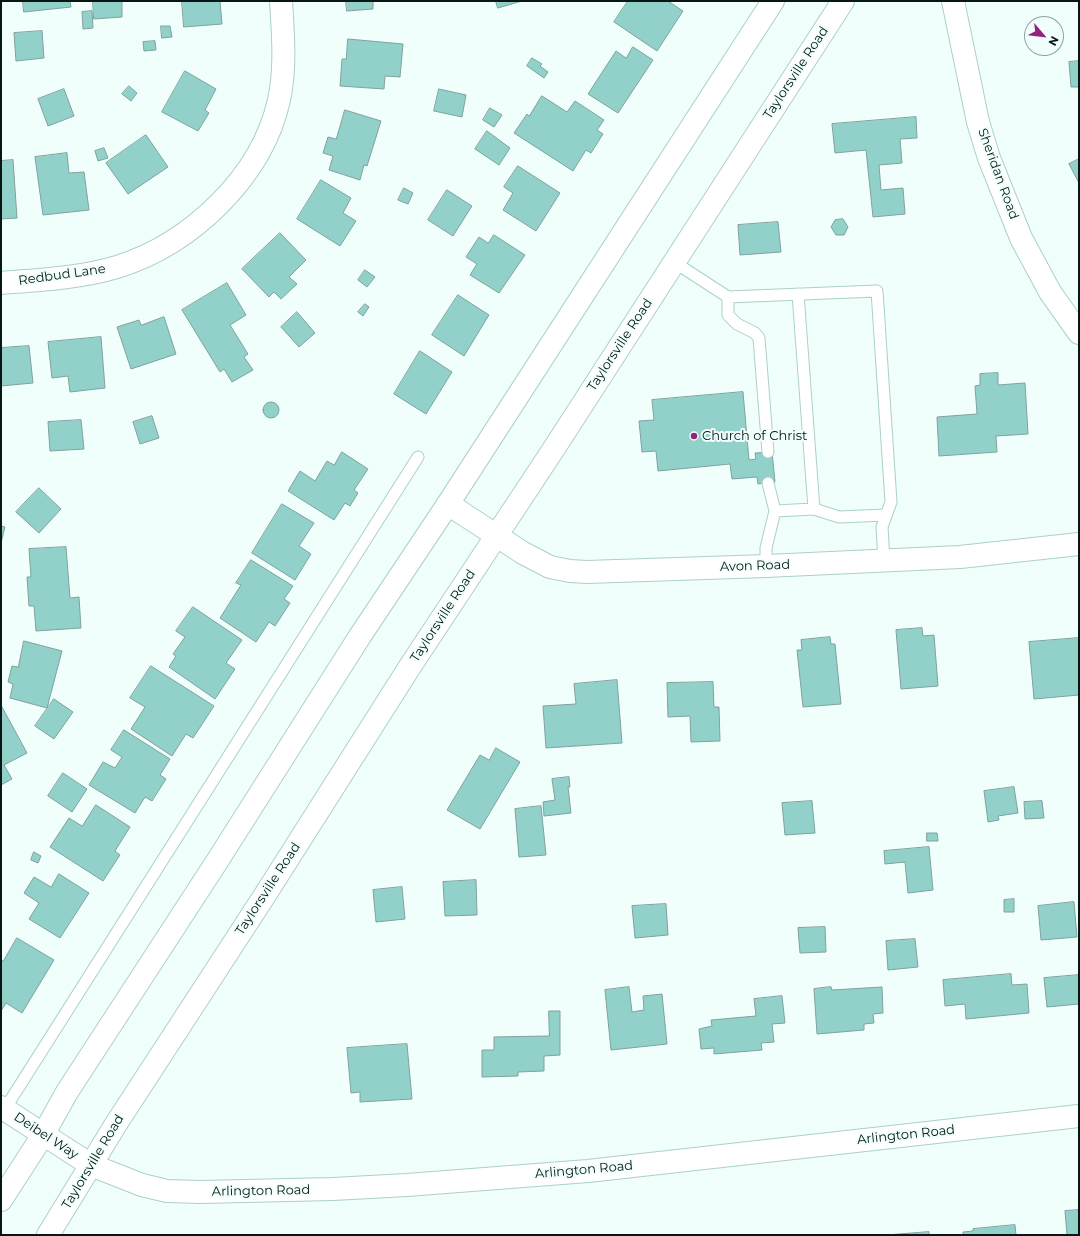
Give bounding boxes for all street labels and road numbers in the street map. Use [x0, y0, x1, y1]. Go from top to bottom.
street label: Taylorsville Road [760, 24, 832, 122]
street label: Sheridan Road [974, 126, 1022, 222]
street label: Redbud Lane [17, 261, 107, 289]
street label: Taylorsville Road [584, 296, 656, 394]
street label: Avon Road [720, 557, 790, 575]
street label: Taylorsville Road [407, 567, 479, 665]
street label: Taylorsville Road [232, 840, 304, 938]
street label: Deibel Way [11, 1109, 81, 1163]
street label: Taylorsville Road [59, 1112, 127, 1212]
street label: Arlington Road [856, 1122, 956, 1148]
street label: Arlington Road [534, 1158, 634, 1182]
street label: Arlington Road [212, 1182, 310, 1200]

